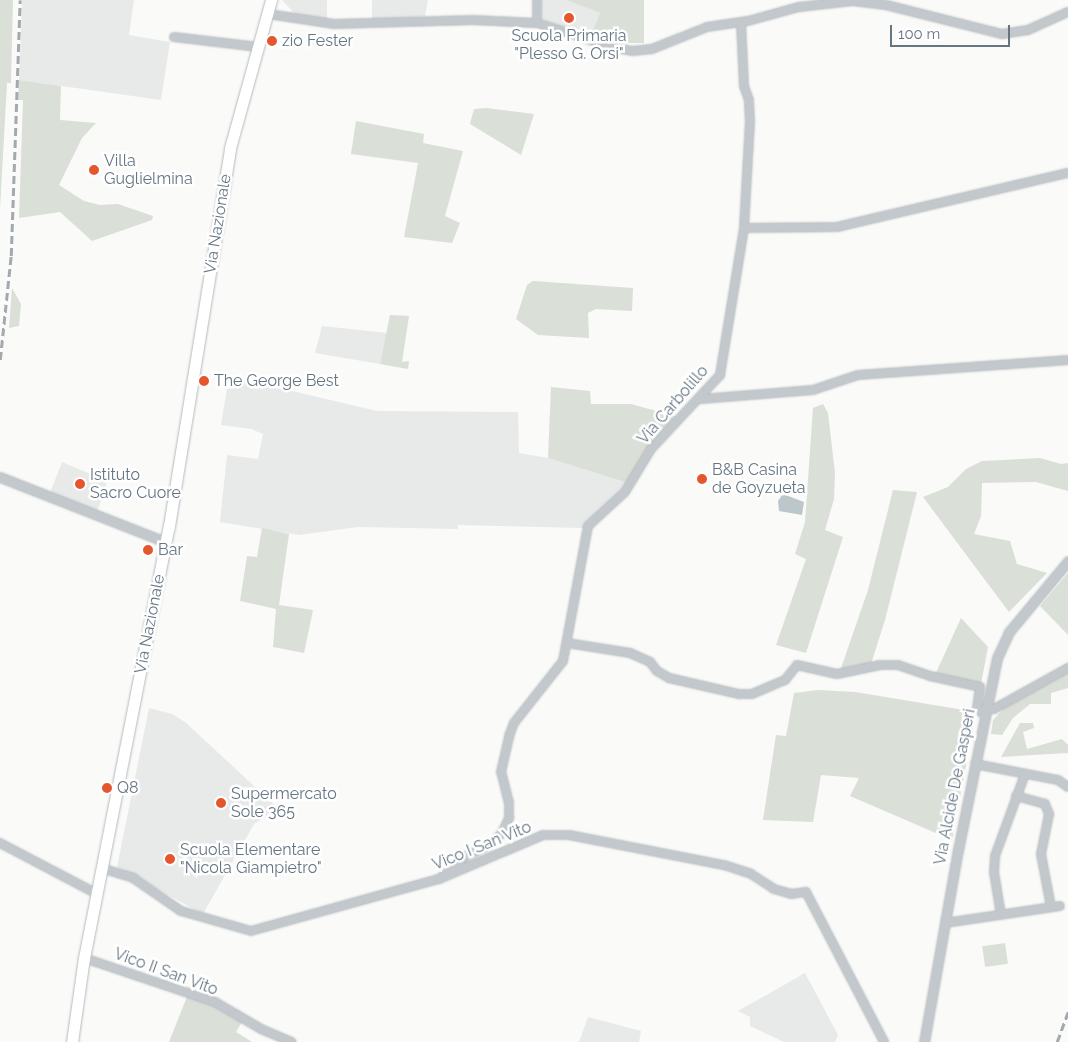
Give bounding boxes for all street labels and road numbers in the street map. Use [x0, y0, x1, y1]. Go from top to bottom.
street label: Via Nazionale [201, 173, 235, 275]
street label: Via Carbolillo [634, 362, 712, 448]
street label: Via Nazionale [131, 573, 169, 675]
street label: Via Alcide De Gasperi [930, 707, 980, 867]
street label: Vico I San Vito [429, 817, 535, 875]
street label: Vico II San Vito [111, 944, 221, 1000]

